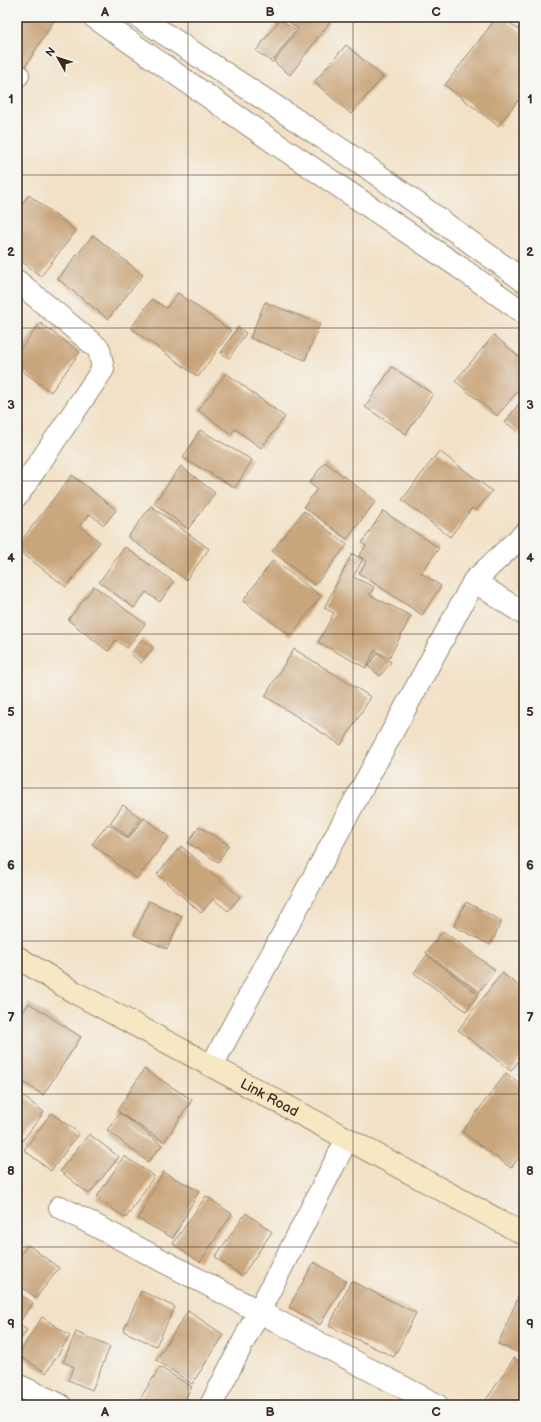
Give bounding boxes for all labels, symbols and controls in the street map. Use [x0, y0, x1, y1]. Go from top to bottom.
text: A [100, 4, 109, 20]
text: B [265, 4, 275, 20]
text: C [431, 4, 441, 20]
north arrow [38, 38, 78, 78]
text: N [43, 45, 58, 59]
text: 1 [8, 91, 14, 107]
text: 1 [527, 91, 533, 107]
text: 2 [7, 244, 15, 260]
text: 2 [526, 244, 534, 260]
text: 3 [7, 397, 15, 413]
text: 3 [526, 397, 534, 413]
text: 4 [7, 550, 15, 566]
text: 4 [526, 550, 534, 566]
text: 5 [7, 704, 15, 720]
text: 5 [526, 704, 534, 720]
text: 6 [7, 857, 15, 873]
text: 6 [526, 857, 534, 873]
text: 7 [7, 1010, 15, 1026]
text: 7 [526, 1010, 534, 1026]
street label: Link Road [237, 1075, 302, 1120]
text: 8 [7, 1163, 15, 1179]
text: 8 [526, 1163, 534, 1179]
text: 9 [7, 1316, 15, 1332]
text: 9 [526, 1316, 534, 1332]
text: A [100, 1404, 109, 1420]
text: B [265, 1404, 275, 1420]
text: C [431, 1404, 441, 1420]

